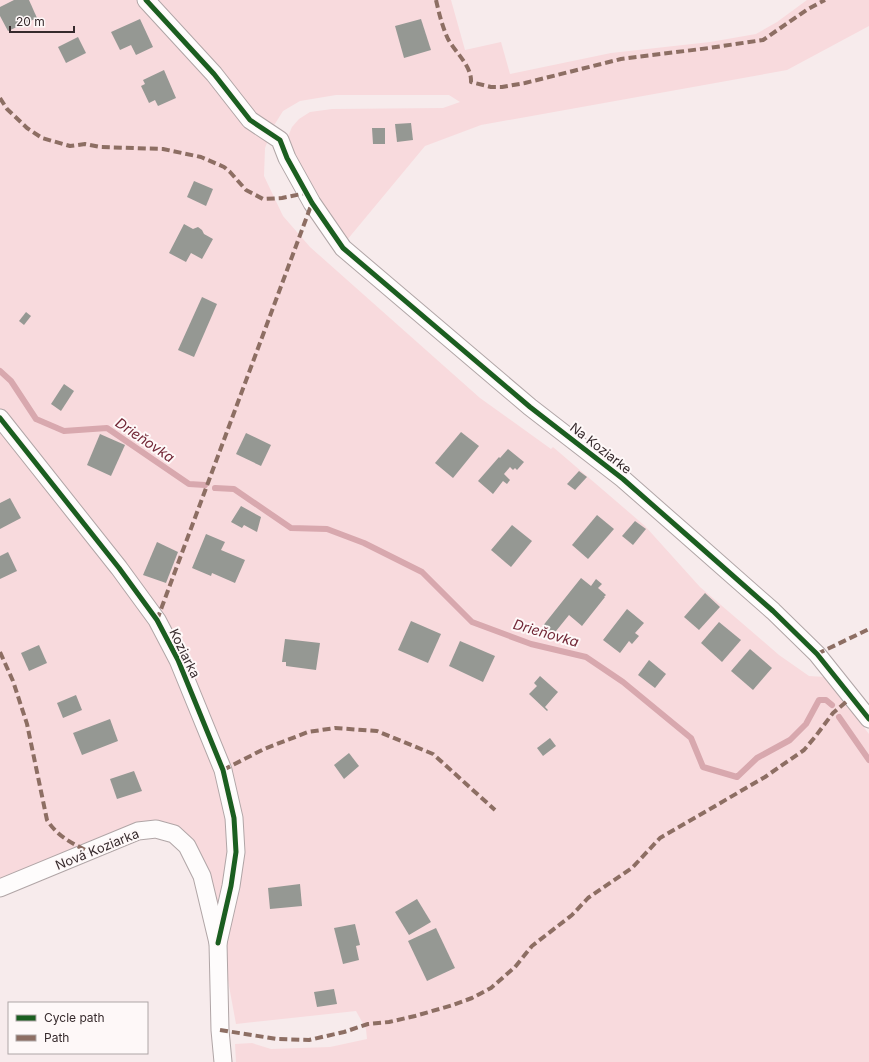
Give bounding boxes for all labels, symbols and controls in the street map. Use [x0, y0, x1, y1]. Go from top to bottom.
scale bar [10, 8, 74, 34]
text: 20 m [16, 14, 45, 29]
water label: Drieňovka [113, 414, 178, 466]
street label: Na Koziarke [567, 419, 635, 477]
water label: Drieňovka [511, 615, 581, 650]
street label: Koziarka [166, 626, 204, 680]
street label: Nová Koziarka [53, 825, 141, 873]
legend [8, 1002, 148, 1054]
text: Cycle path [44, 1010, 105, 1025]
text: Path [44, 1030, 69, 1045]

